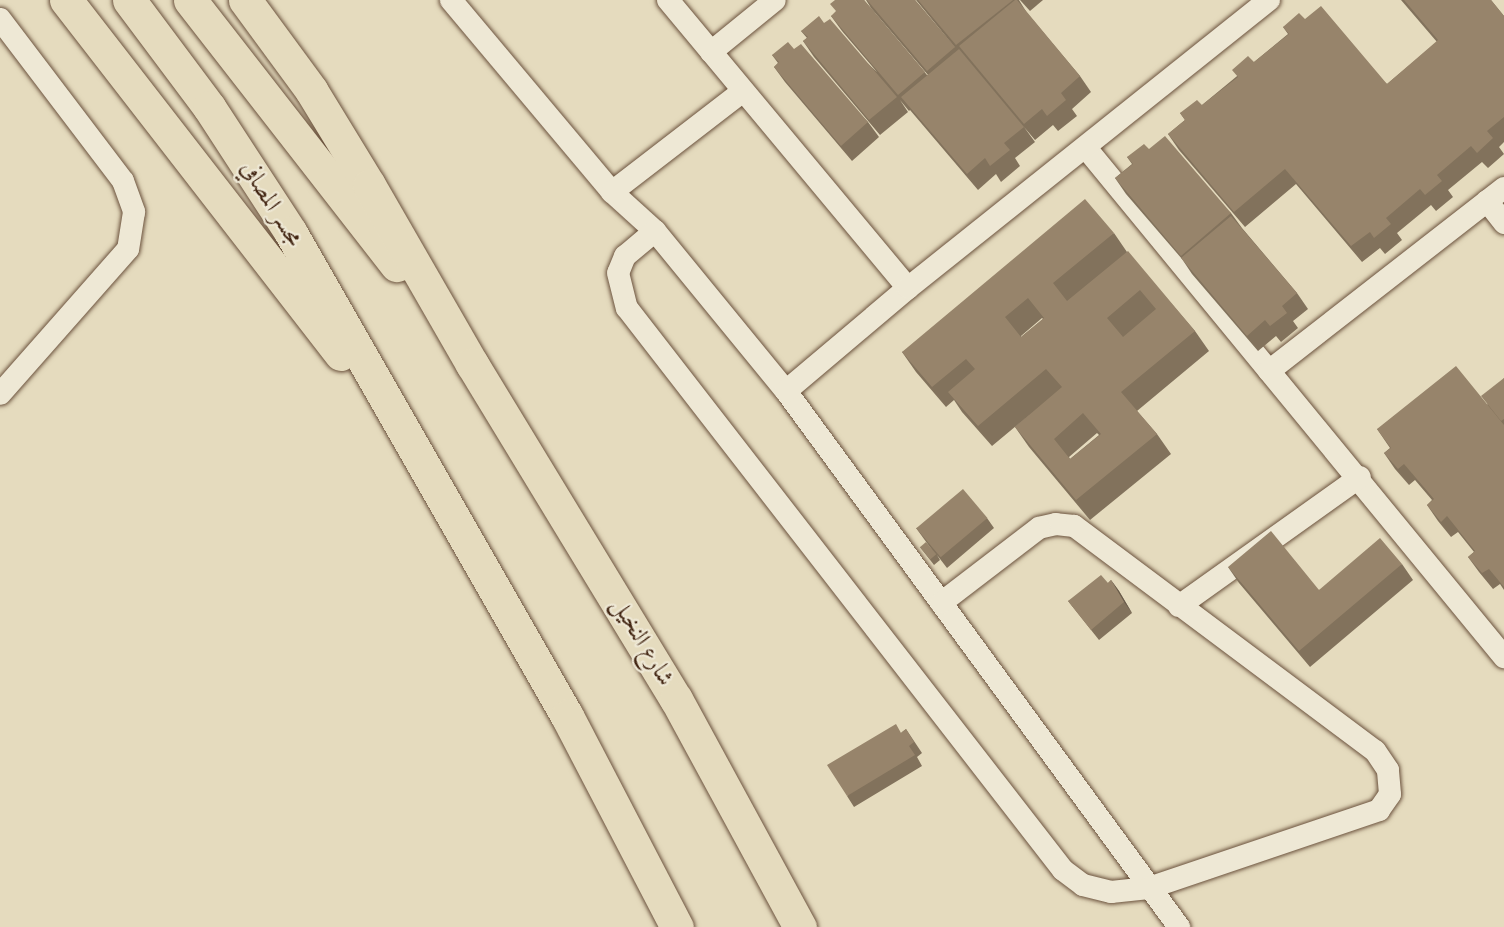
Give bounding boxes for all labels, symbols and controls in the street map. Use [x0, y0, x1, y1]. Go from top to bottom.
street label: مجسر المصافي [233, 156, 309, 252]
street label: شارع النخيل [604, 593, 680, 691]

